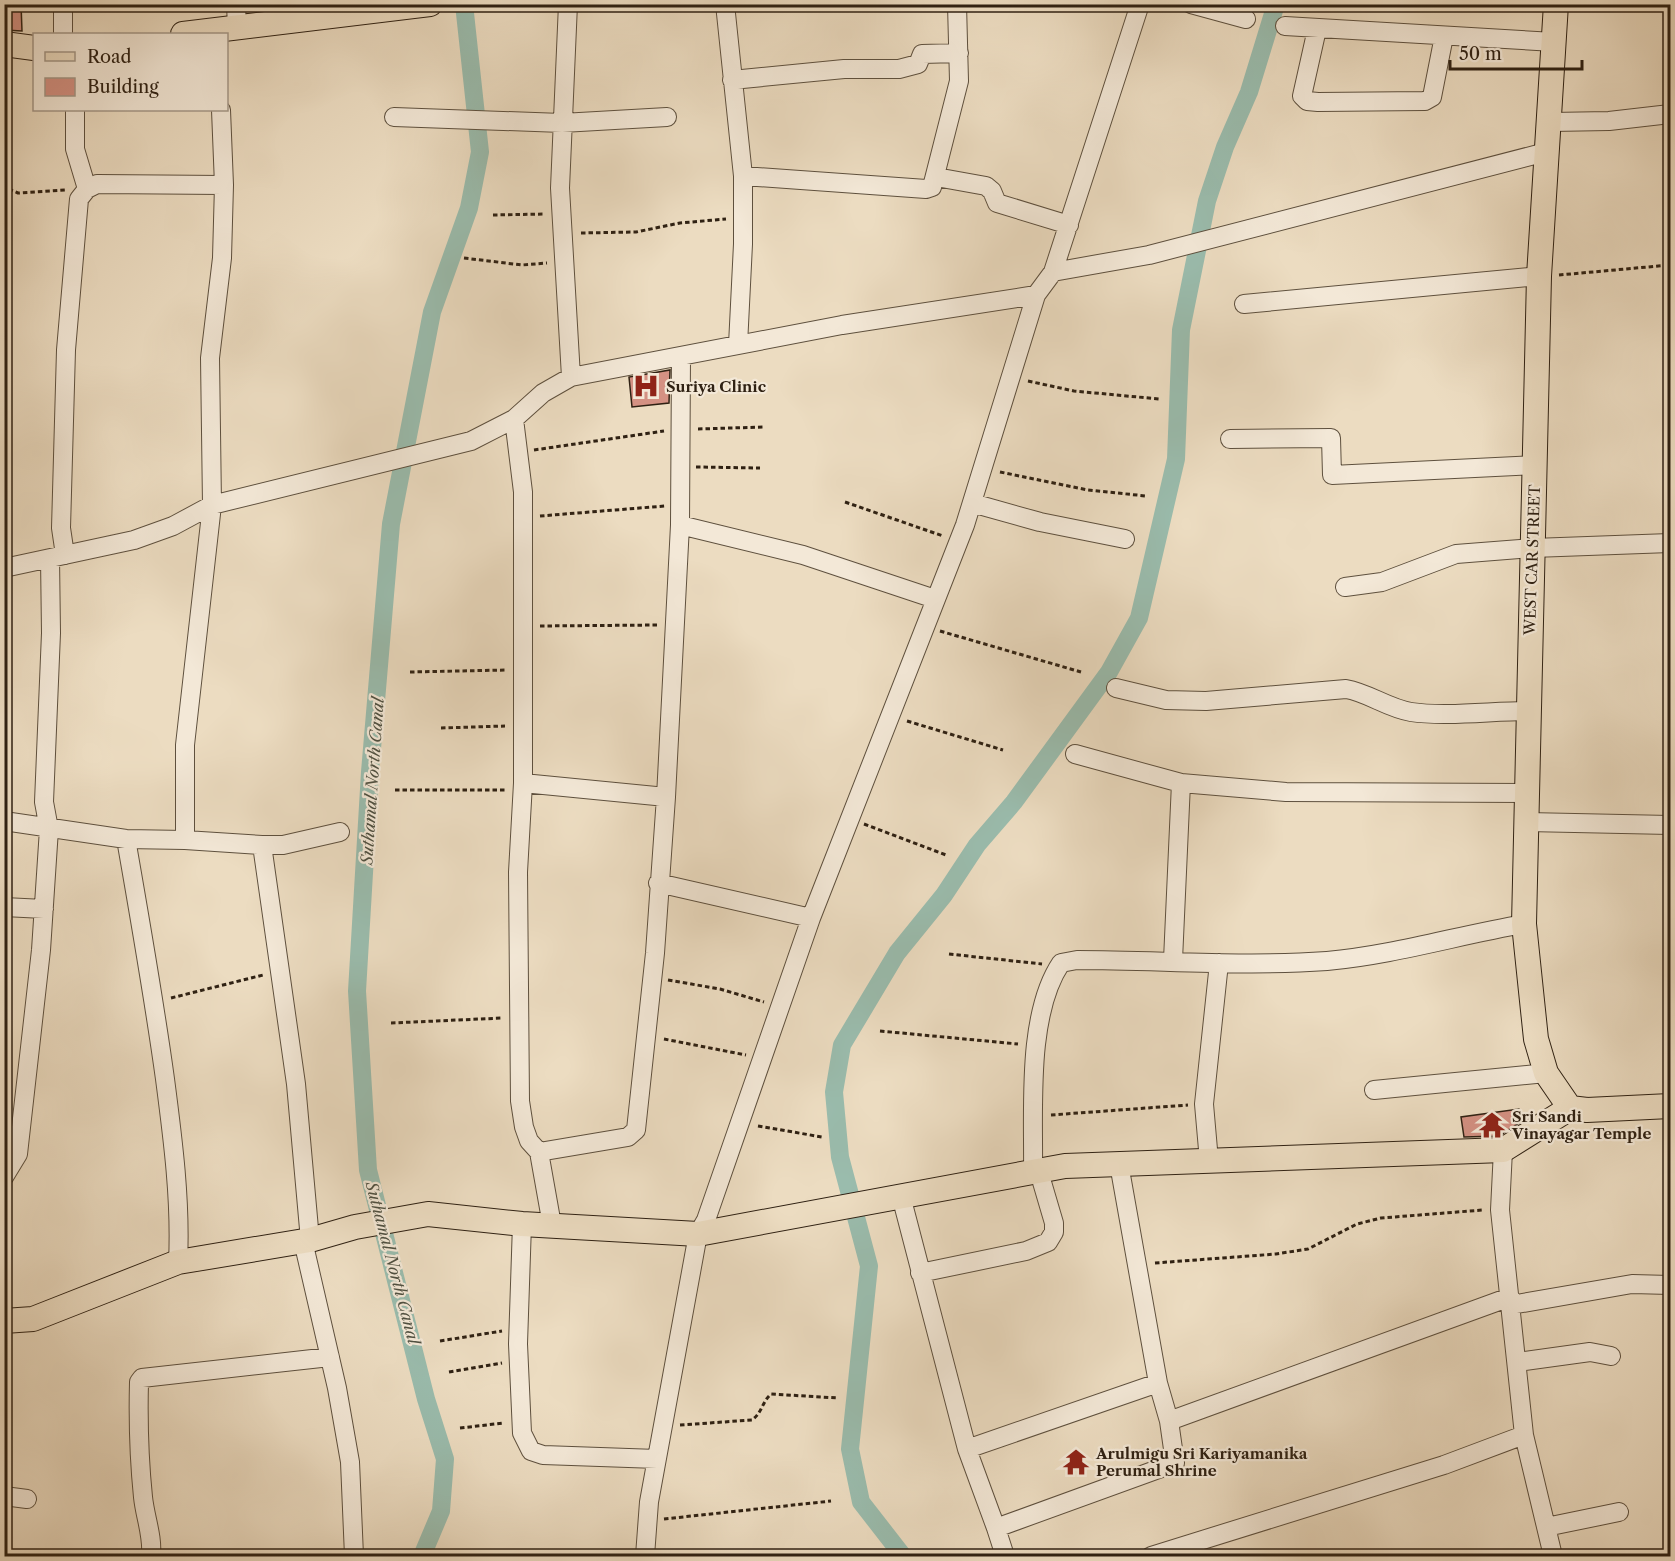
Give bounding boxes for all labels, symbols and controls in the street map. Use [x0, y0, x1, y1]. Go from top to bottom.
legend [33, 33, 228, 111]
scale bar [1450, 33, 1582, 71]
text: 50 m [1459, 43, 1502, 65]
text: Road [87, 46, 132, 68]
text: Building [87, 76, 159, 98]
hospital icon: Suriya Clinic [631, 371, 661, 401]
place label: Suriya Clinic [666, 377, 766, 396]
street label: WEST CAR STREET [1520, 484, 1544, 637]
water label: Suthamal North Canal [356, 695, 388, 866]
place label: Sri Sandi Vinayagar Temple [1511, 1107, 1651, 1143]
temple icon: Sri Sandi Vinayagar Temple [1477, 1110, 1507, 1140]
water label: Suthamal North Canal [361, 1178, 425, 1348]
place label: Arulmigu Sri Kariyamanika Perumal Shrine [1095, 1444, 1308, 1480]
temple icon: Arulmigu Sri Kariyamanika Perumal Shrine [1061, 1447, 1091, 1477]

